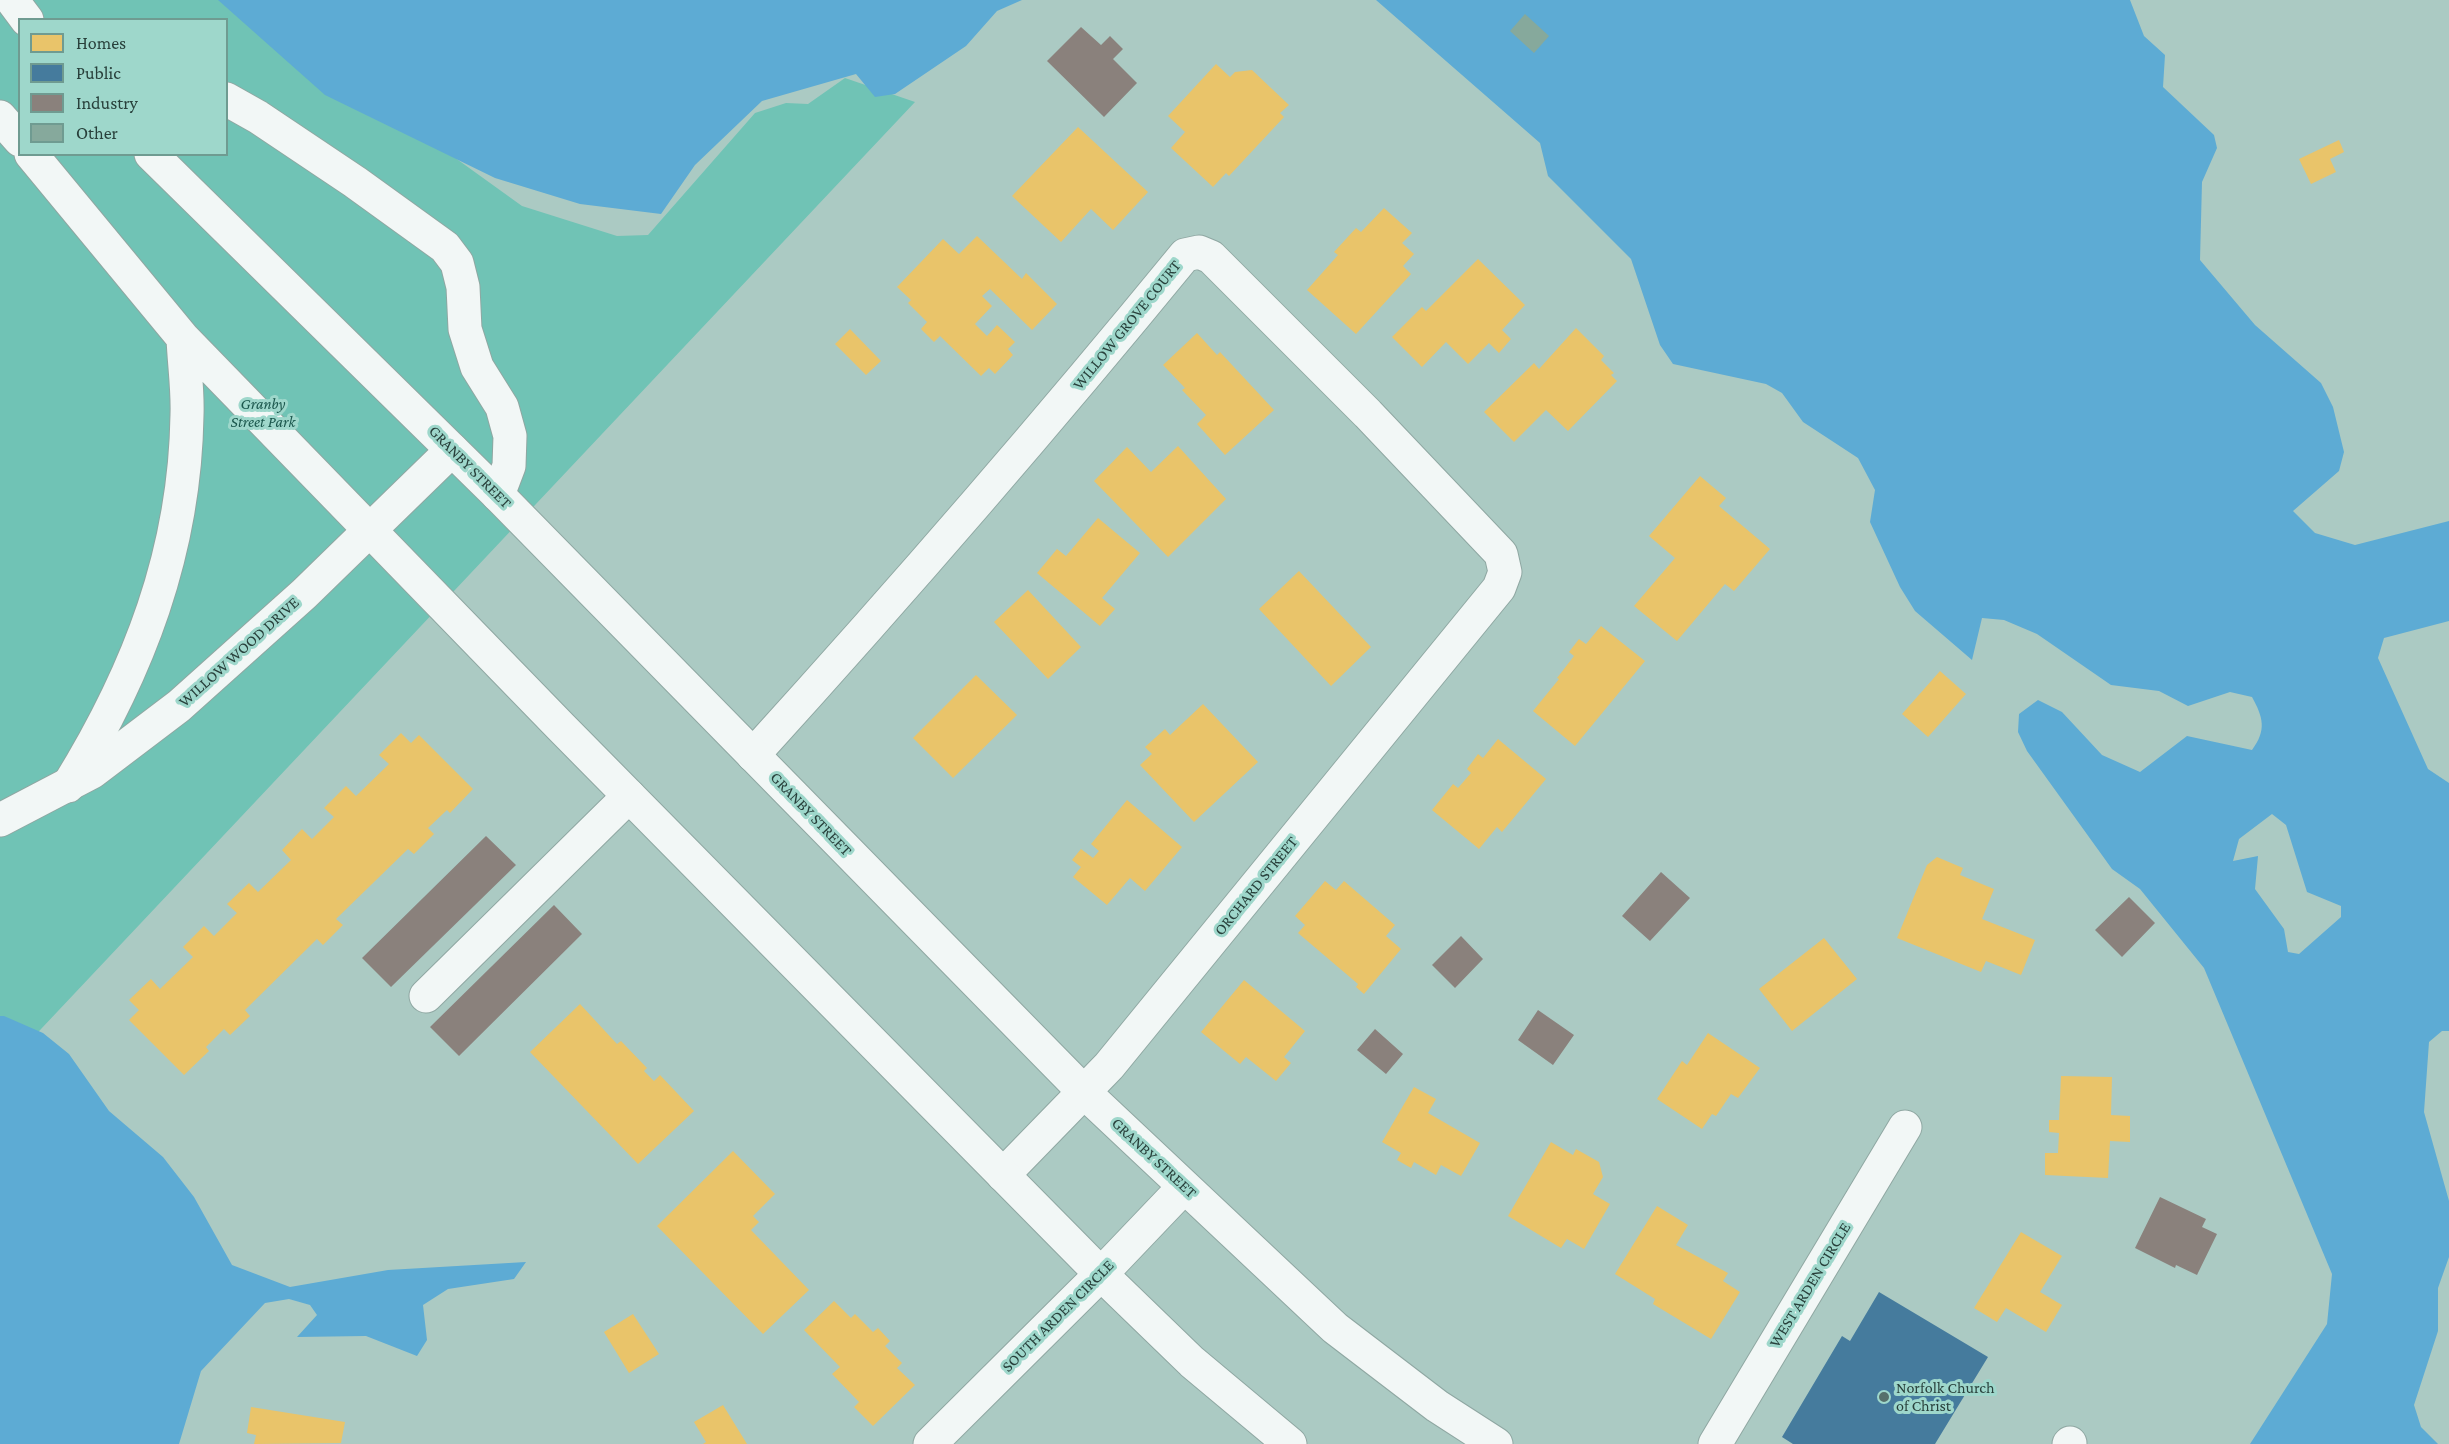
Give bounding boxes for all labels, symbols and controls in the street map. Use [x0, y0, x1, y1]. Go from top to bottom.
legend [18, 18, 228, 156]
text: Homes [76, 33, 126, 53]
text: Public [76, 63, 121, 83]
text: Industry [76, 93, 138, 113]
text: Other [76, 123, 118, 143]
street label: WILLOW GROVE COURT [1069, 256, 1185, 394]
park label: Granby Street Park [231, 394, 295, 432]
street label: GRANBY STREET [425, 422, 515, 512]
street label: WILLOW WOOD DRIVE [175, 593, 303, 711]
street label: GRANBY STREET [766, 768, 856, 860]
street label: ORCHARD STREET [1210, 833, 1302, 939]
street label: GRANBY STREET [1108, 1114, 1200, 1202]
street label: WEST ARDEN CIRCLE [1765, 1219, 1855, 1351]
street label: SOUTH ARDEN CIRCLE [998, 1256, 1118, 1376]
place label: Norfolk Church of Christ [1896, 1378, 1994, 1416]
marker: Norfolk Church of Christ [1877, 1390, 1891, 1404]

